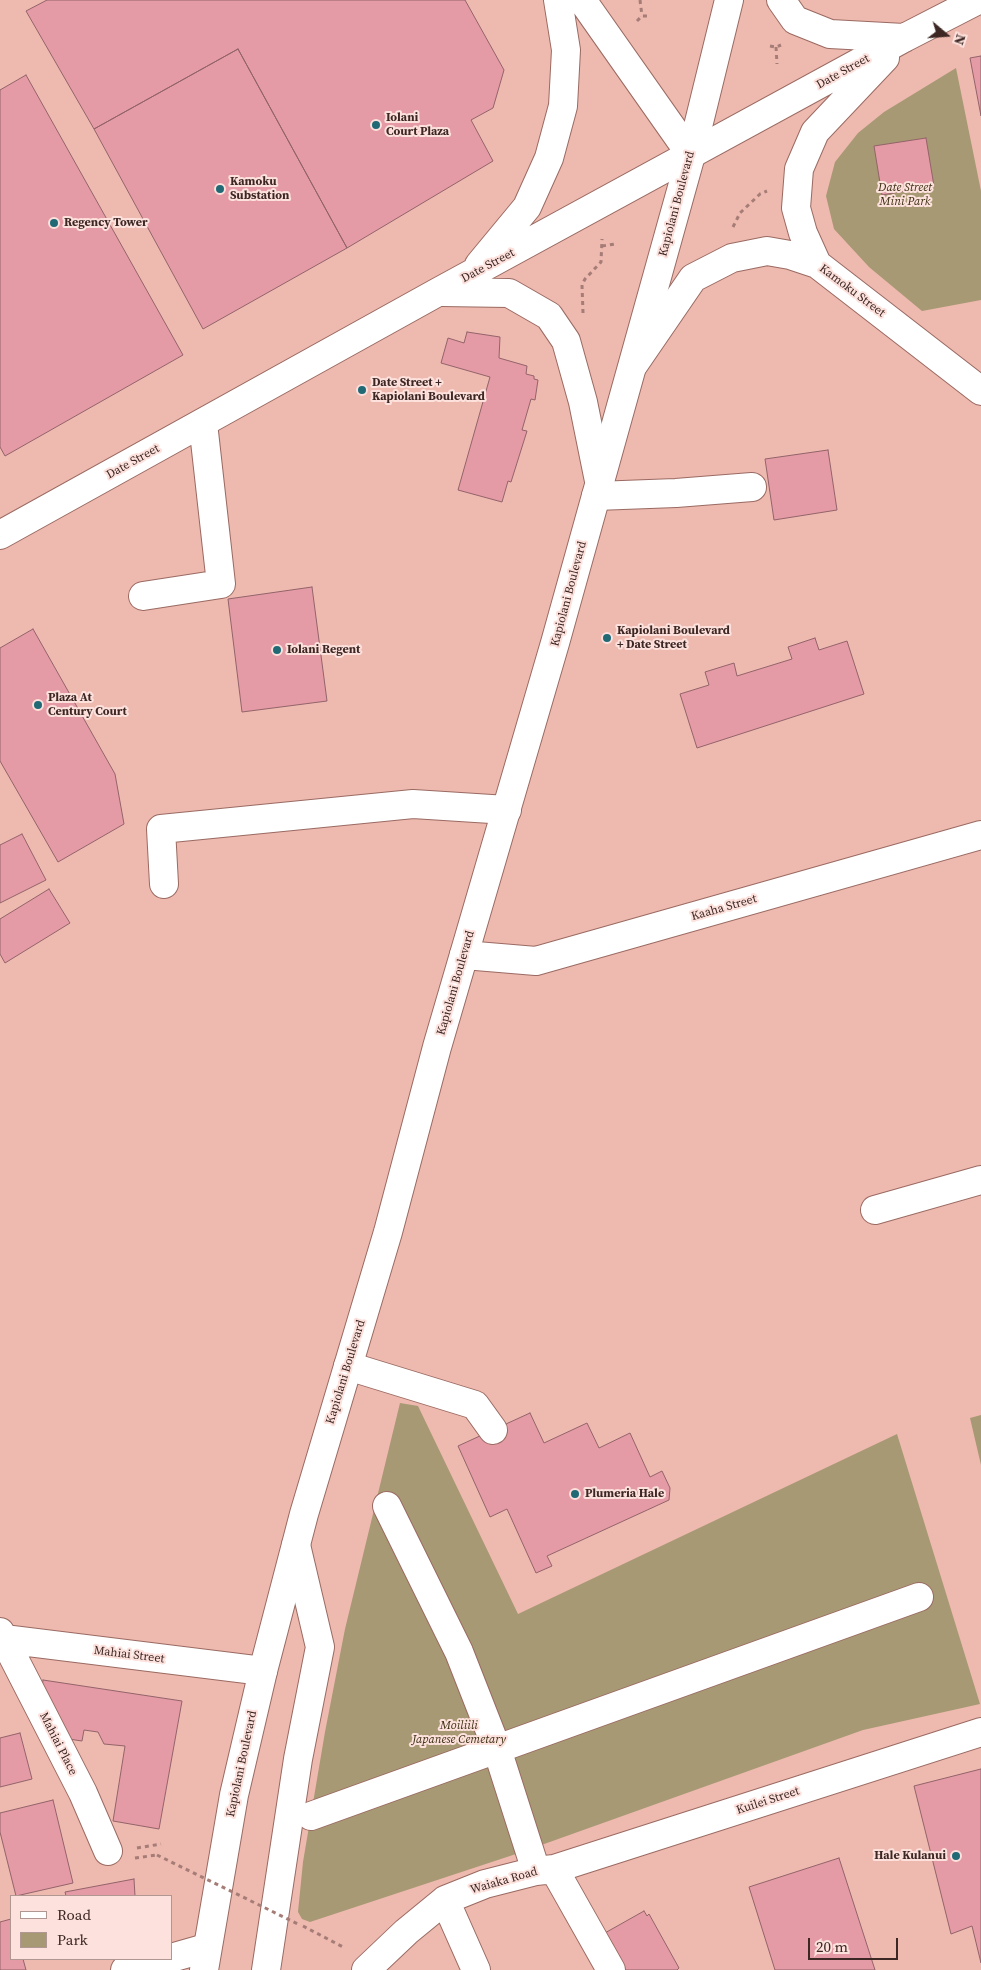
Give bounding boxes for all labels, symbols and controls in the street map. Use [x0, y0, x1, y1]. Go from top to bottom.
north arrow [921, 10, 971, 60]
text: N [949, 32, 971, 48]
street label: Date Street [814, 52, 872, 92]
place label: Iolani Court Plaza [386, 111, 449, 139]
marker: Iolani Court Plaza [370, 119, 382, 131]
street label: Kapiolani Boulevard [656, 150, 698, 258]
place label: Kamoku Substation [230, 175, 289, 203]
park label: Date Street Mini Park [878, 181, 932, 209]
marker: Kamoku Substation [214, 183, 226, 195]
place label: Regency Tower [64, 216, 148, 230]
marker: Regency Tower [48, 217, 60, 229]
street label: Date Street [459, 246, 517, 286]
street label: Kamoku Street [816, 262, 888, 320]
place label: Date Street + Kapiolani Boulevard [372, 376, 485, 404]
marker: Date Street + Kapiolani Boulevard [356, 384, 368, 396]
street label: Date Street [104, 442, 162, 482]
street label: Kapiolani Boulevard [548, 540, 590, 648]
place label: Kapiolani Boulevard + Date Street [617, 624, 730, 652]
marker: Kapiolani Boulevard + Date Street [601, 632, 613, 644]
place label: Iolani Regent [287, 643, 360, 657]
marker: Iolani Regent [271, 644, 283, 656]
place label: Plaza At Century Court [48, 691, 127, 719]
marker: Plaza At Century Court [32, 699, 44, 711]
street label: Kaaha Street [690, 892, 758, 924]
street label: Kapiolani Boulevard [434, 929, 478, 1037]
street label: Kapiolani Boulevard [323, 1318, 369, 1426]
place label: Plumeria Hale [585, 1487, 664, 1501]
marker: Plumeria Hale [569, 1488, 581, 1500]
street label: Mahiai Street [93, 1644, 165, 1666]
street label: Mahiai Place [36, 1710, 80, 1778]
street label: Kapiolani Boulevard [224, 1710, 260, 1818]
park label: Moiliili Japanese Cemetary [412, 1719, 506, 1747]
street label: Kuilei Street [735, 1784, 801, 1818]
place label: Hale Kulanui [874, 1849, 946, 1863]
marker: Hale Kulanui [950, 1850, 962, 1862]
street label: Waiaka Road [469, 1865, 539, 1897]
legend [10, 1895, 172, 1960]
text: Road [57, 1904, 91, 1925]
scale bar [811, 1928, 901, 1960]
text: Park [57, 1929, 88, 1950]
text: 20 m [816, 1936, 848, 1957]

